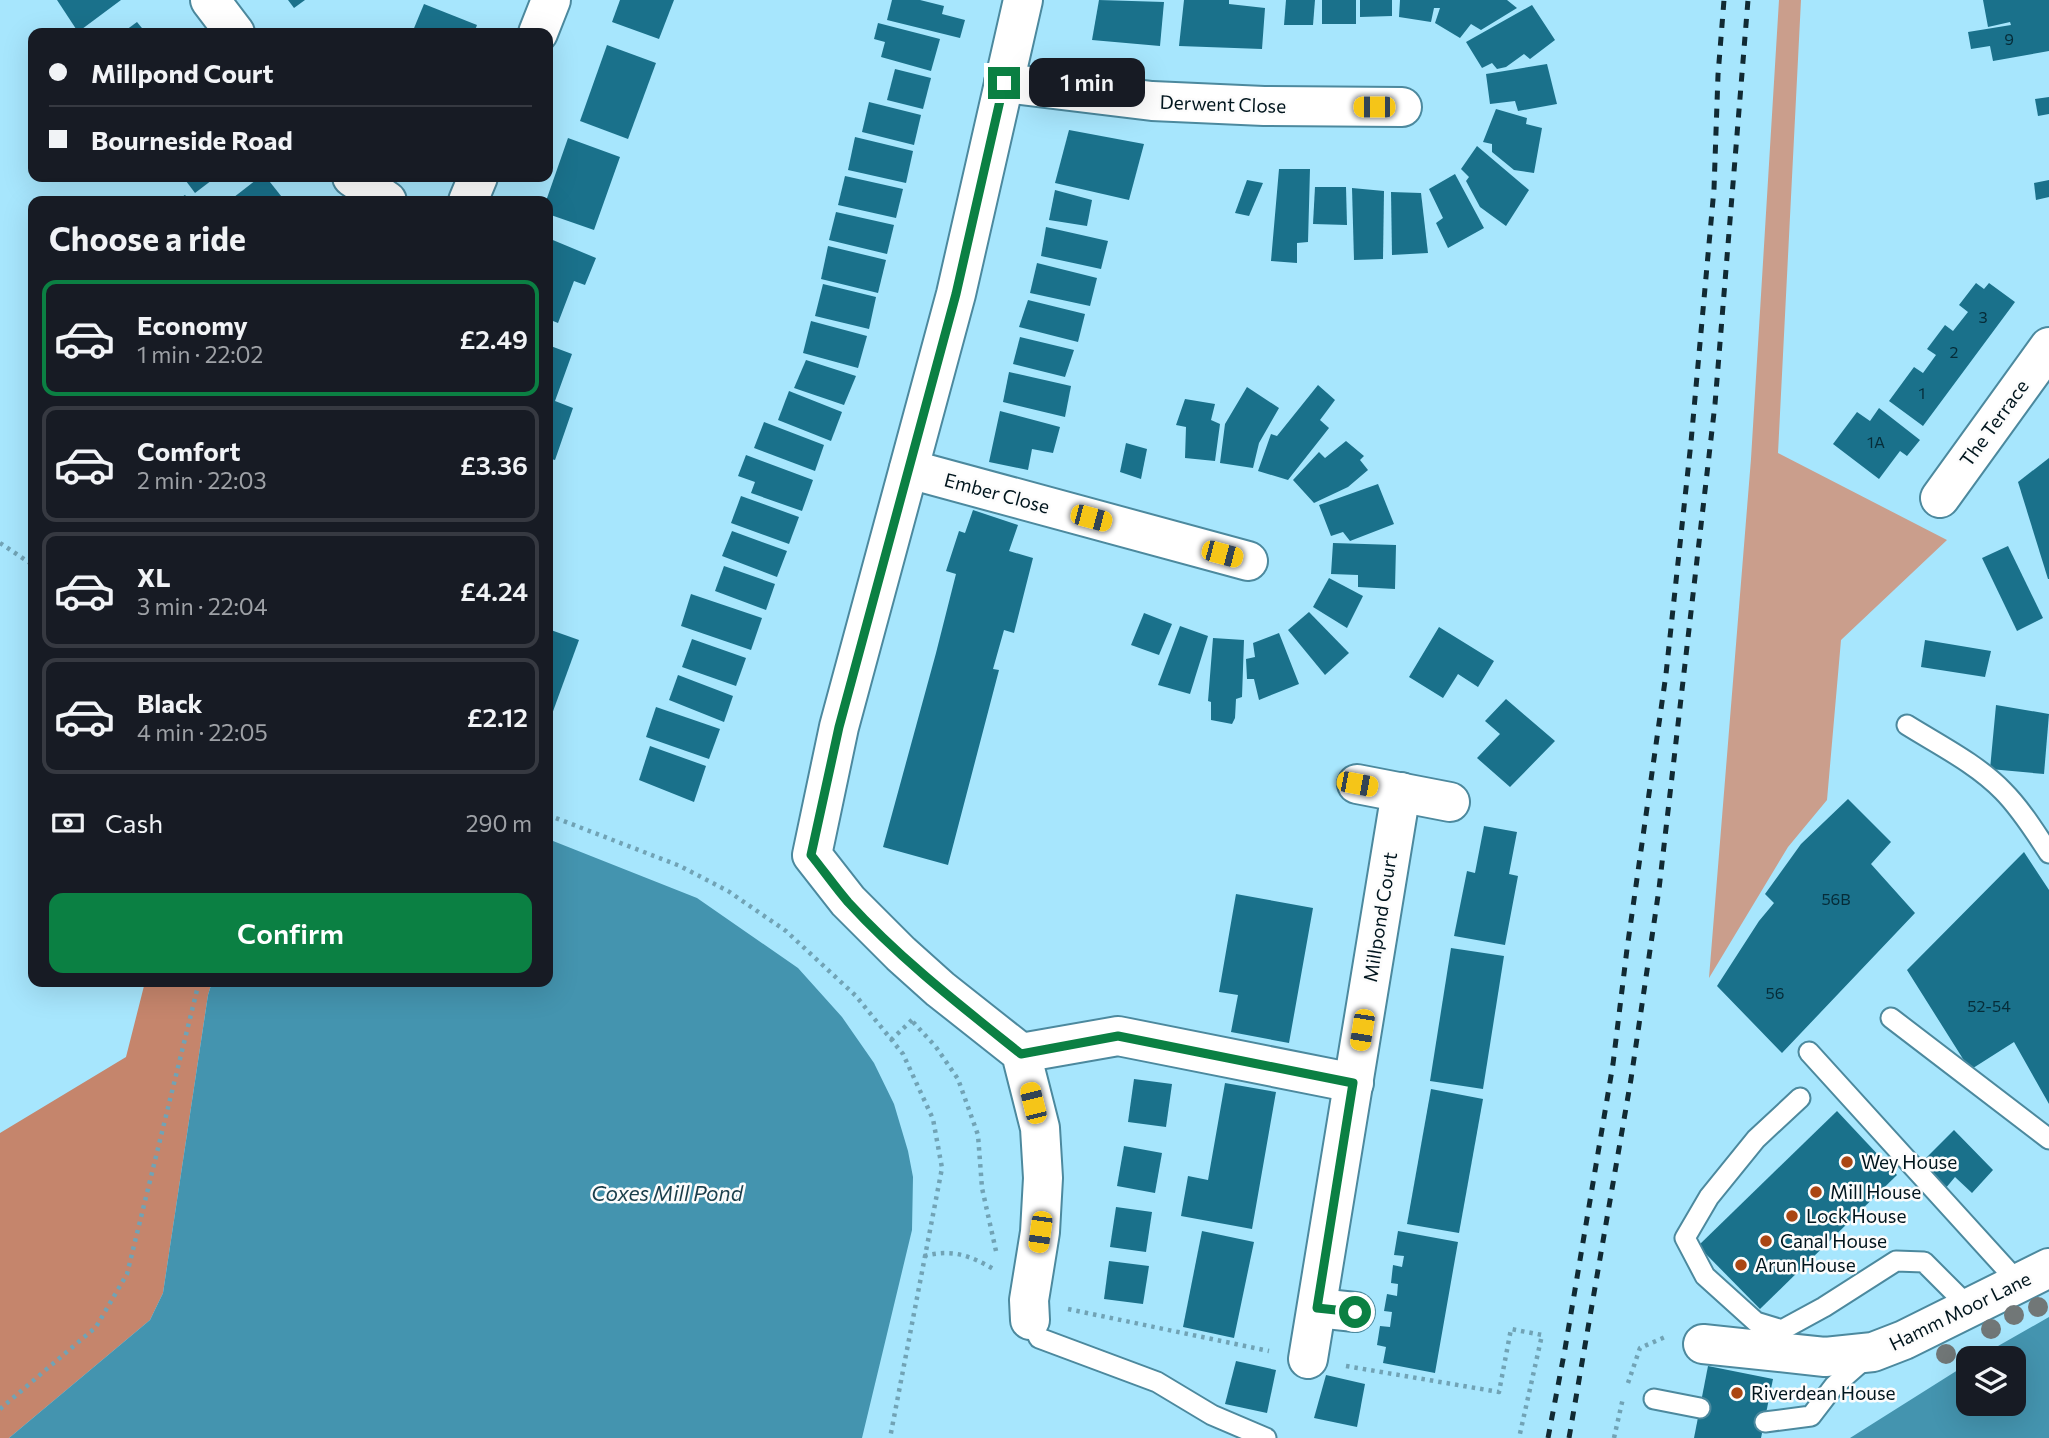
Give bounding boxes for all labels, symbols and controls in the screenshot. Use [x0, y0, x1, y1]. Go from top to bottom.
house number: 9 [2004, 29, 2014, 48]
text: Millpond Court [91, 57, 273, 88]
callout: 1 min [1028, 58, 1144, 108]
route end [988, 67, 1020, 99]
text: 1 min [1060, 68, 1114, 96]
street label: Derwent Close [1159, 90, 1287, 117]
car [1354, 97, 1396, 118]
text: Bourneside Road [91, 124, 293, 155]
text: Choose a ride [49, 218, 246, 258]
icon: car [53, 307, 116, 370]
house number: 3 [1978, 307, 1988, 326]
text: Economy [137, 309, 248, 340]
text: £2.49 [460, 323, 528, 354]
text: 1 min · 22:02 [137, 340, 263, 368]
house number: 2 [1950, 342, 1959, 361]
street label: The Terrace [1954, 375, 2033, 471]
house number: 1 [1919, 383, 1925, 402]
house number: 1A [1867, 432, 1885, 451]
icon: car [53, 433, 116, 496]
text: Comfort [137, 435, 240, 466]
text: £3.36 [460, 449, 528, 480]
text: 2 min · 22:03 [137, 466, 267, 494]
street label: Ember Close [942, 467, 1052, 518]
car [1068, 502, 1115, 534]
car [1199, 538, 1246, 570]
icon: car [53, 559, 116, 622]
text: XL [137, 561, 171, 592]
text: £4.24 [460, 575, 528, 606]
text: 3 min · 22:04 [137, 592, 268, 620]
icon: car [53, 685, 116, 748]
text: Black [137, 687, 203, 718]
text: £2.12 [467, 701, 528, 732]
text: 4 min · 22:05 [137, 718, 268, 746]
car [1335, 770, 1380, 798]
icon: cash [49, 804, 87, 842]
text: Cash [105, 807, 163, 838]
text: 290 m [466, 809, 532, 837]
street label: Millpond Court [1358, 850, 1401, 984]
house number: 56B [1821, 889, 1851, 908]
button: Confirm [49, 893, 532, 973]
house number: 56 [1766, 983, 1784, 1002]
house number: 52-54 [1967, 996, 2011, 1015]
car [1349, 1008, 1376, 1052]
car [1018, 1080, 1049, 1126]
place label: Wey House [1861, 1150, 1957, 1173]
marker: Wey House [1839, 1154, 1855, 1170]
water label: Coxes Mill Pond [591, 1180, 744, 1205]
place label: Mill House [1830, 1180, 1921, 1203]
marker: Mill House [1808, 1184, 1824, 1200]
place label: Lock House [1806, 1204, 1906, 1227]
marker: Lock House [1784, 1208, 1800, 1224]
car [1027, 1210, 1054, 1254]
place label: Canal House [1780, 1229, 1887, 1252]
marker: Canal House [1758, 1233, 1774, 1249]
place label: Arun House [1755, 1253, 1856, 1276]
marker: Arun House [1733, 1257, 1749, 1273]
street label: Hamm Moor Lane [1885, 1266, 2034, 1355]
route start [1339, 1296, 1371, 1328]
map controls [1956, 1346, 2026, 1416]
button: layers [1956, 1346, 2026, 1416]
place label: Riverdean House [1751, 1381, 1896, 1404]
marker: Riverdean House [1729, 1385, 1745, 1401]

